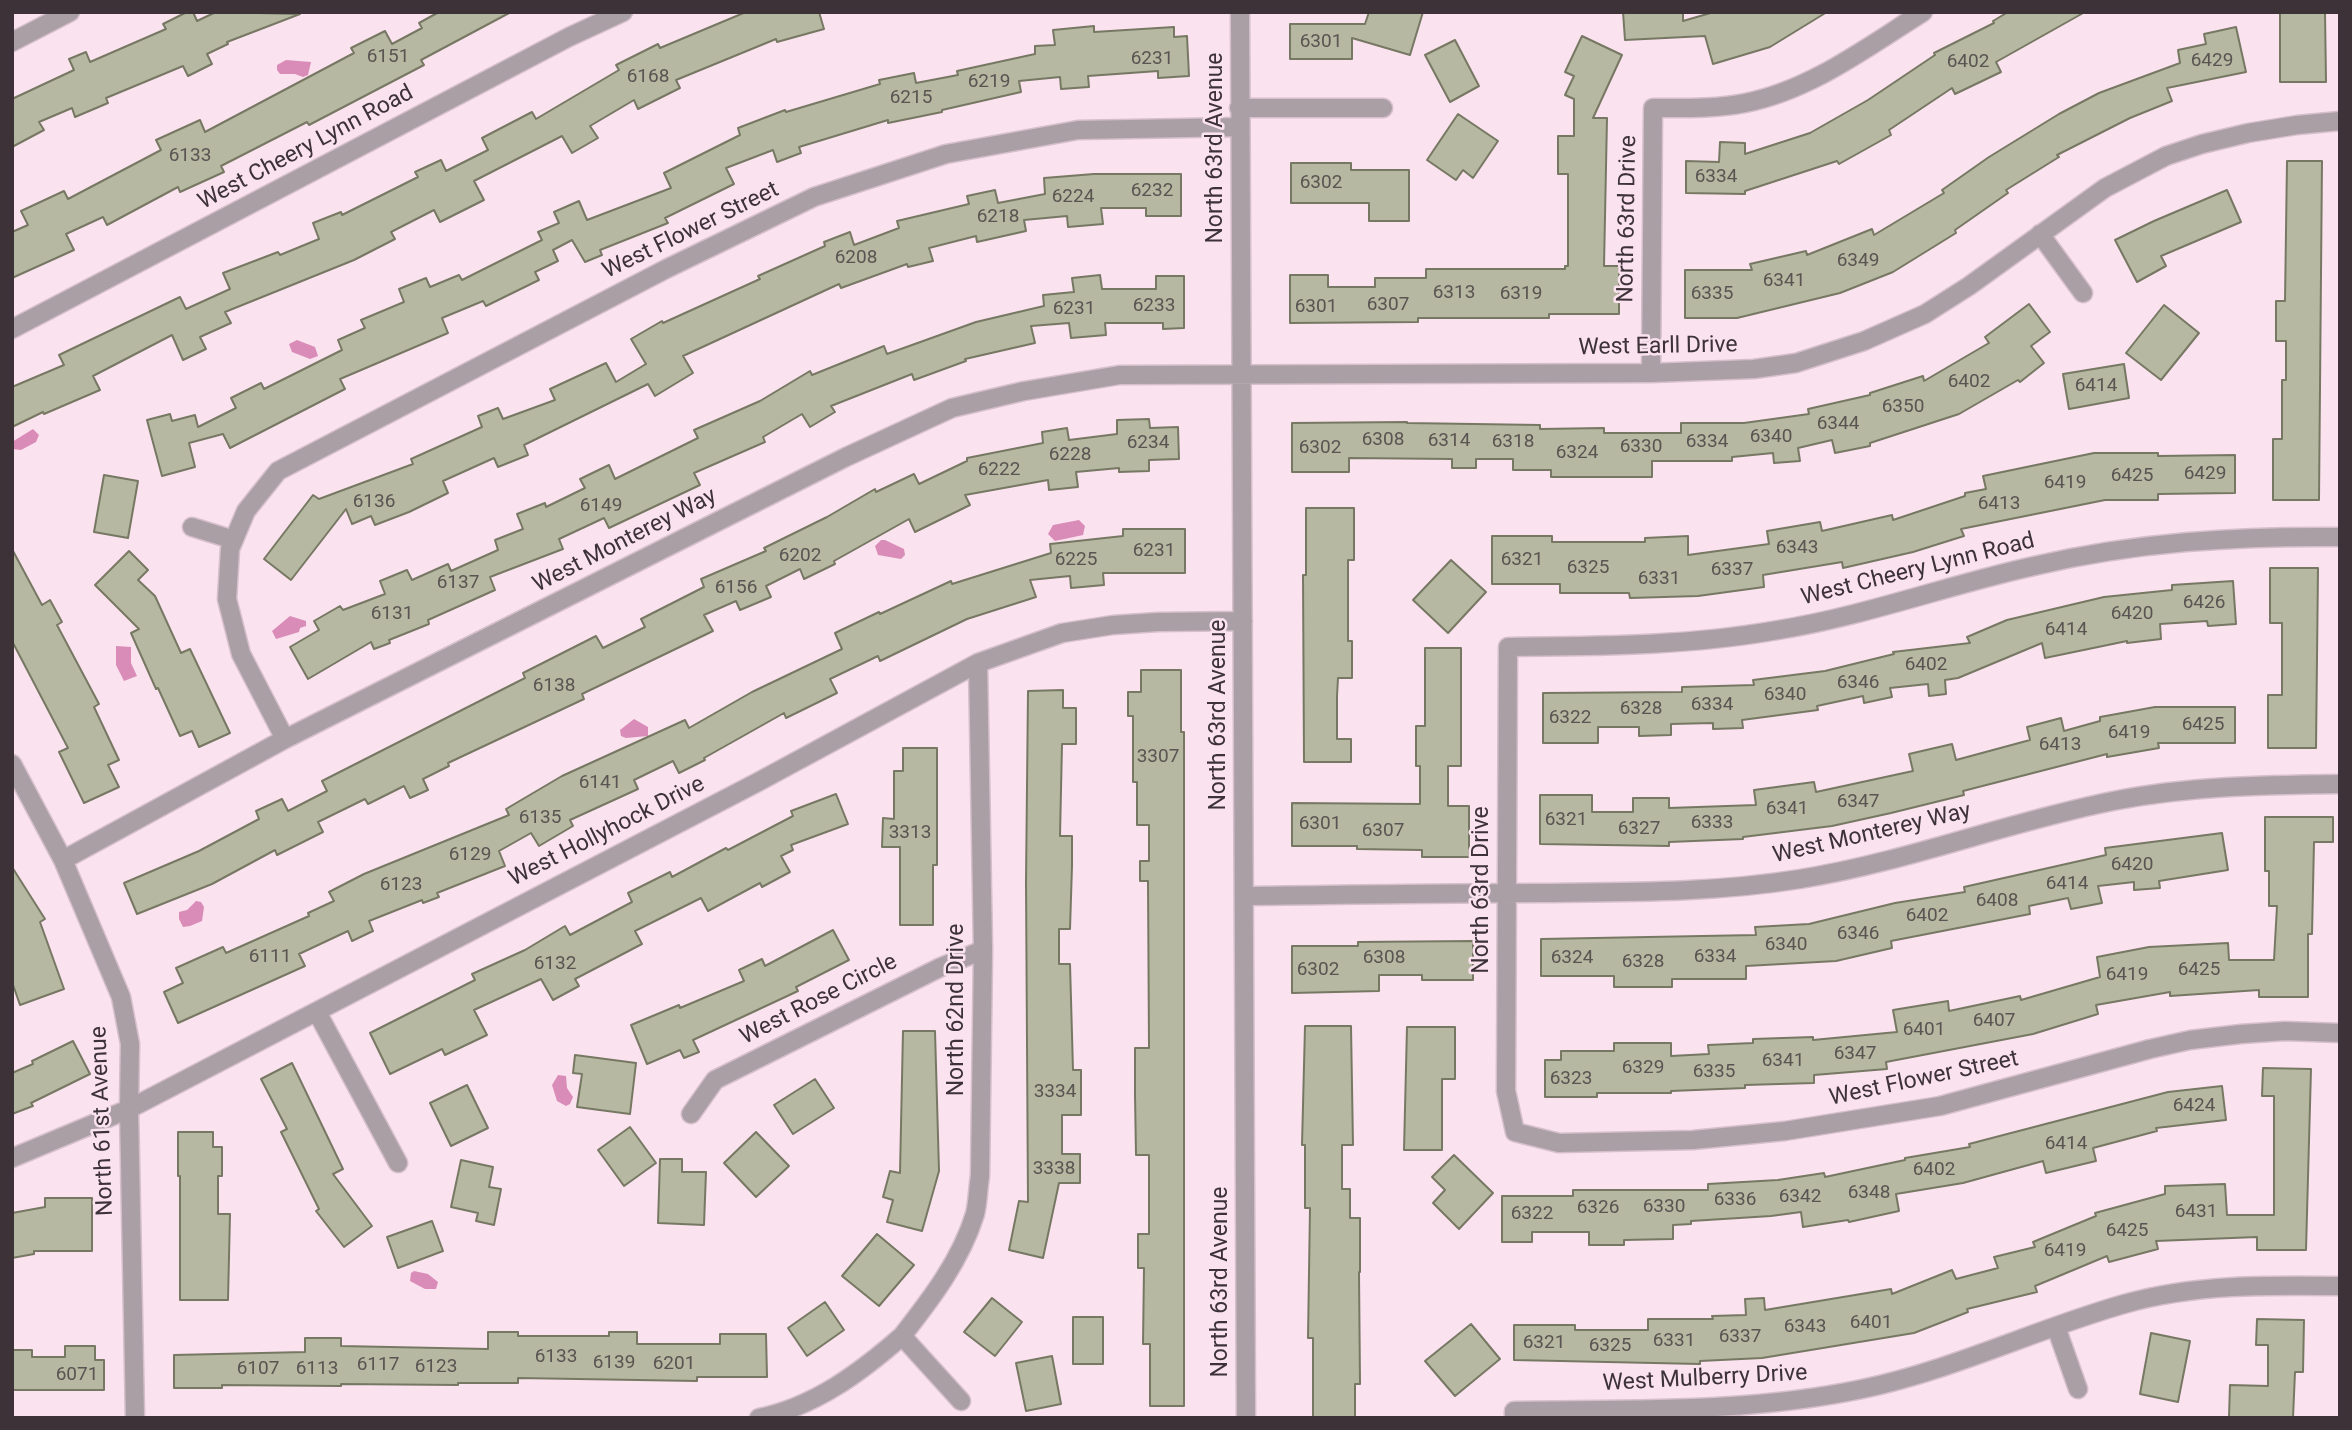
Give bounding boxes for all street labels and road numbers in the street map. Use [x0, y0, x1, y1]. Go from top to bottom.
street label: North 63rd Avenue [1202, 52, 1230, 244]
street label: West Cheery Lynn Road [194, 80, 418, 216]
street label: North 63rd Drive [1613, 135, 1643, 303]
street label: West Flower Street [598, 176, 784, 286]
street label: West Earll Drive [1578, 332, 1738, 362]
street label: West Monterey Way [529, 483, 721, 599]
street label: West Cheery Lynn Road [1798, 528, 2038, 612]
street label: North 63rd Avenue [1205, 619, 1233, 811]
street label: West Hollyhock Drive [505, 771, 709, 893]
street label: West Monterey Way [1770, 798, 1974, 870]
street label: North 63rd Drive [1468, 806, 1496, 974]
street label: North 62nd Drive [943, 924, 971, 1096]
street label: West Rose Circle [736, 949, 902, 1051]
street label: North 61st Avenue [86, 1026, 120, 1216]
street label: West Flower Street [1827, 1045, 2021, 1113]
street label: North 63rd Avenue [1207, 1186, 1235, 1378]
street label: West Mulberry Drive [1602, 1360, 1808, 1398]

